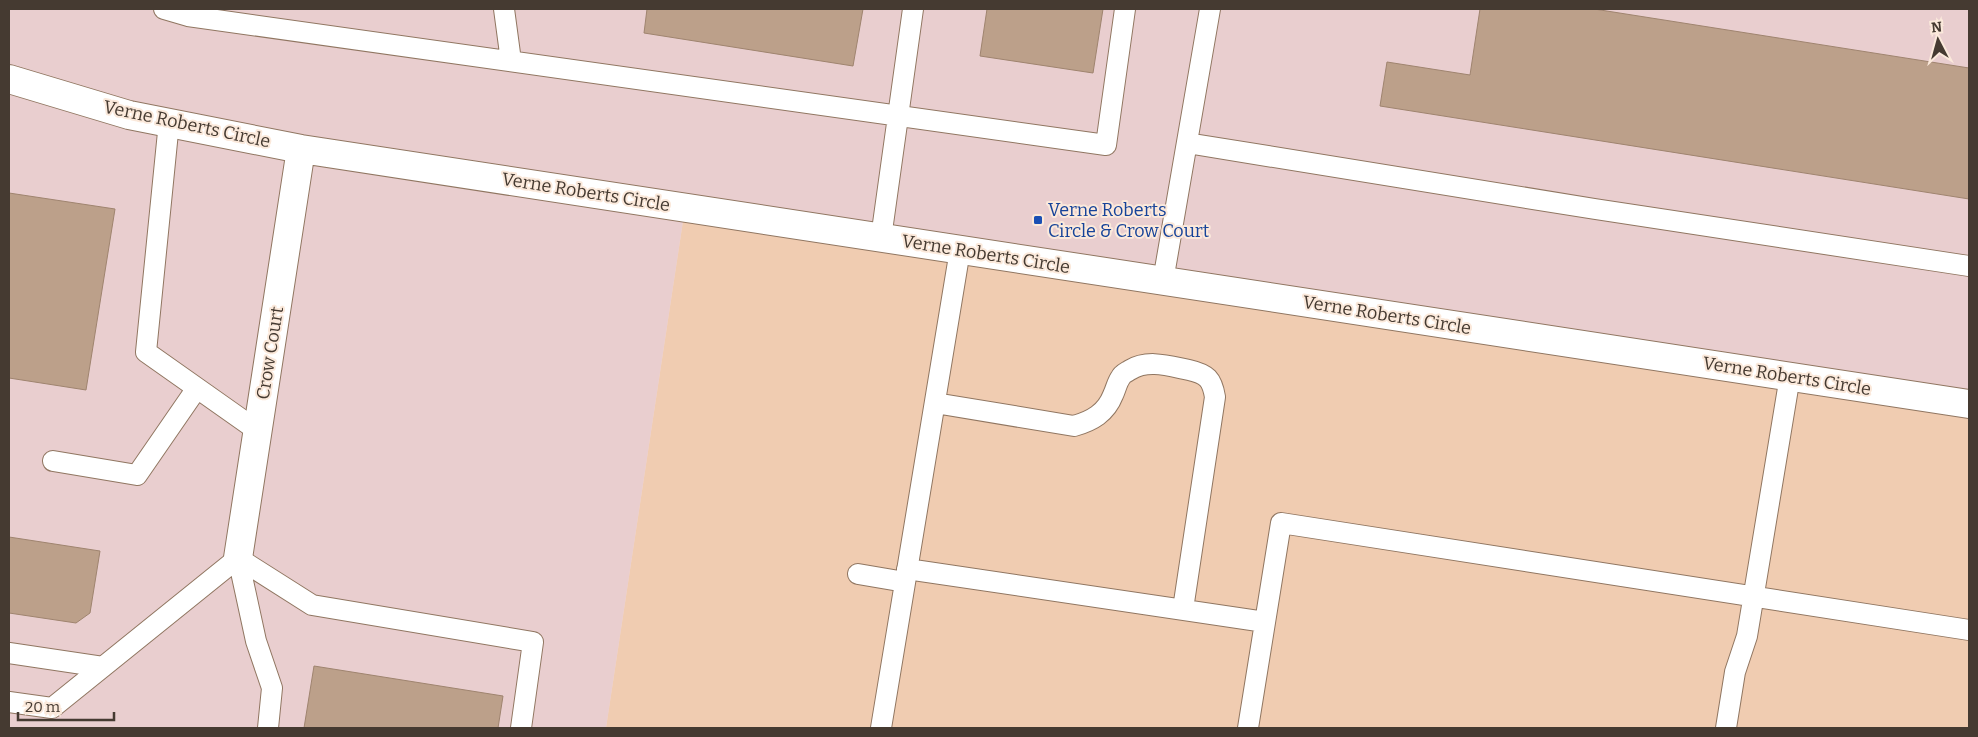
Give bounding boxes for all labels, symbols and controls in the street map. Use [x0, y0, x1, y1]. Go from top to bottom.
north arrow [1913, 15, 1963, 65]
text: N [1930, 19, 1943, 37]
street label: Verne Roberts Circle [102, 96, 272, 152]
street label: Verne Roberts Circle [500, 168, 672, 216]
place label: Verne Roberts Circle & Crow Court [1048, 199, 1210, 242]
marker: Verne Roberts Circle & Crow Court [1032, 214, 1044, 226]
street label: Verne Roberts Circle [900, 230, 1072, 278]
street label: Verne Roberts Circle [1301, 291, 1473, 339]
street label: Crow Court [252, 305, 288, 401]
street label: Verne Roberts Circle [1701, 352, 1873, 400]
scale bar [18, 690, 114, 722]
text: 20 m [25, 698, 61, 716]

